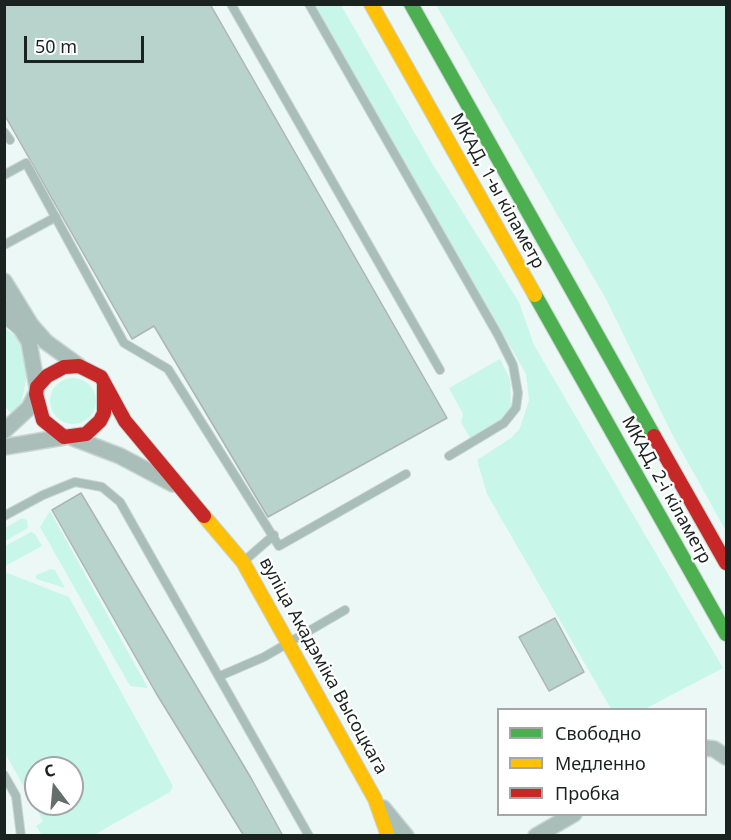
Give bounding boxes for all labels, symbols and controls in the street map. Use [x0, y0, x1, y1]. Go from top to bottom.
scale bar [27, 24, 147, 62]
text: 50 m [35, 34, 77, 58]
street label: МКАД, 1-ы кіламетр [445, 110, 549, 272]
street label: МКАД, 2-і кіламетр [616, 412, 716, 568]
street label: вуліца Акадэміка Высоцкага [254, 554, 392, 778]
legend [497, 708, 707, 816]
text: Свободно [555, 721, 641, 745]
text: Медленно [555, 751, 646, 775]
north arrow [24, 756, 84, 816]
text: С [42, 759, 58, 783]
text: Пробка [555, 781, 620, 805]

